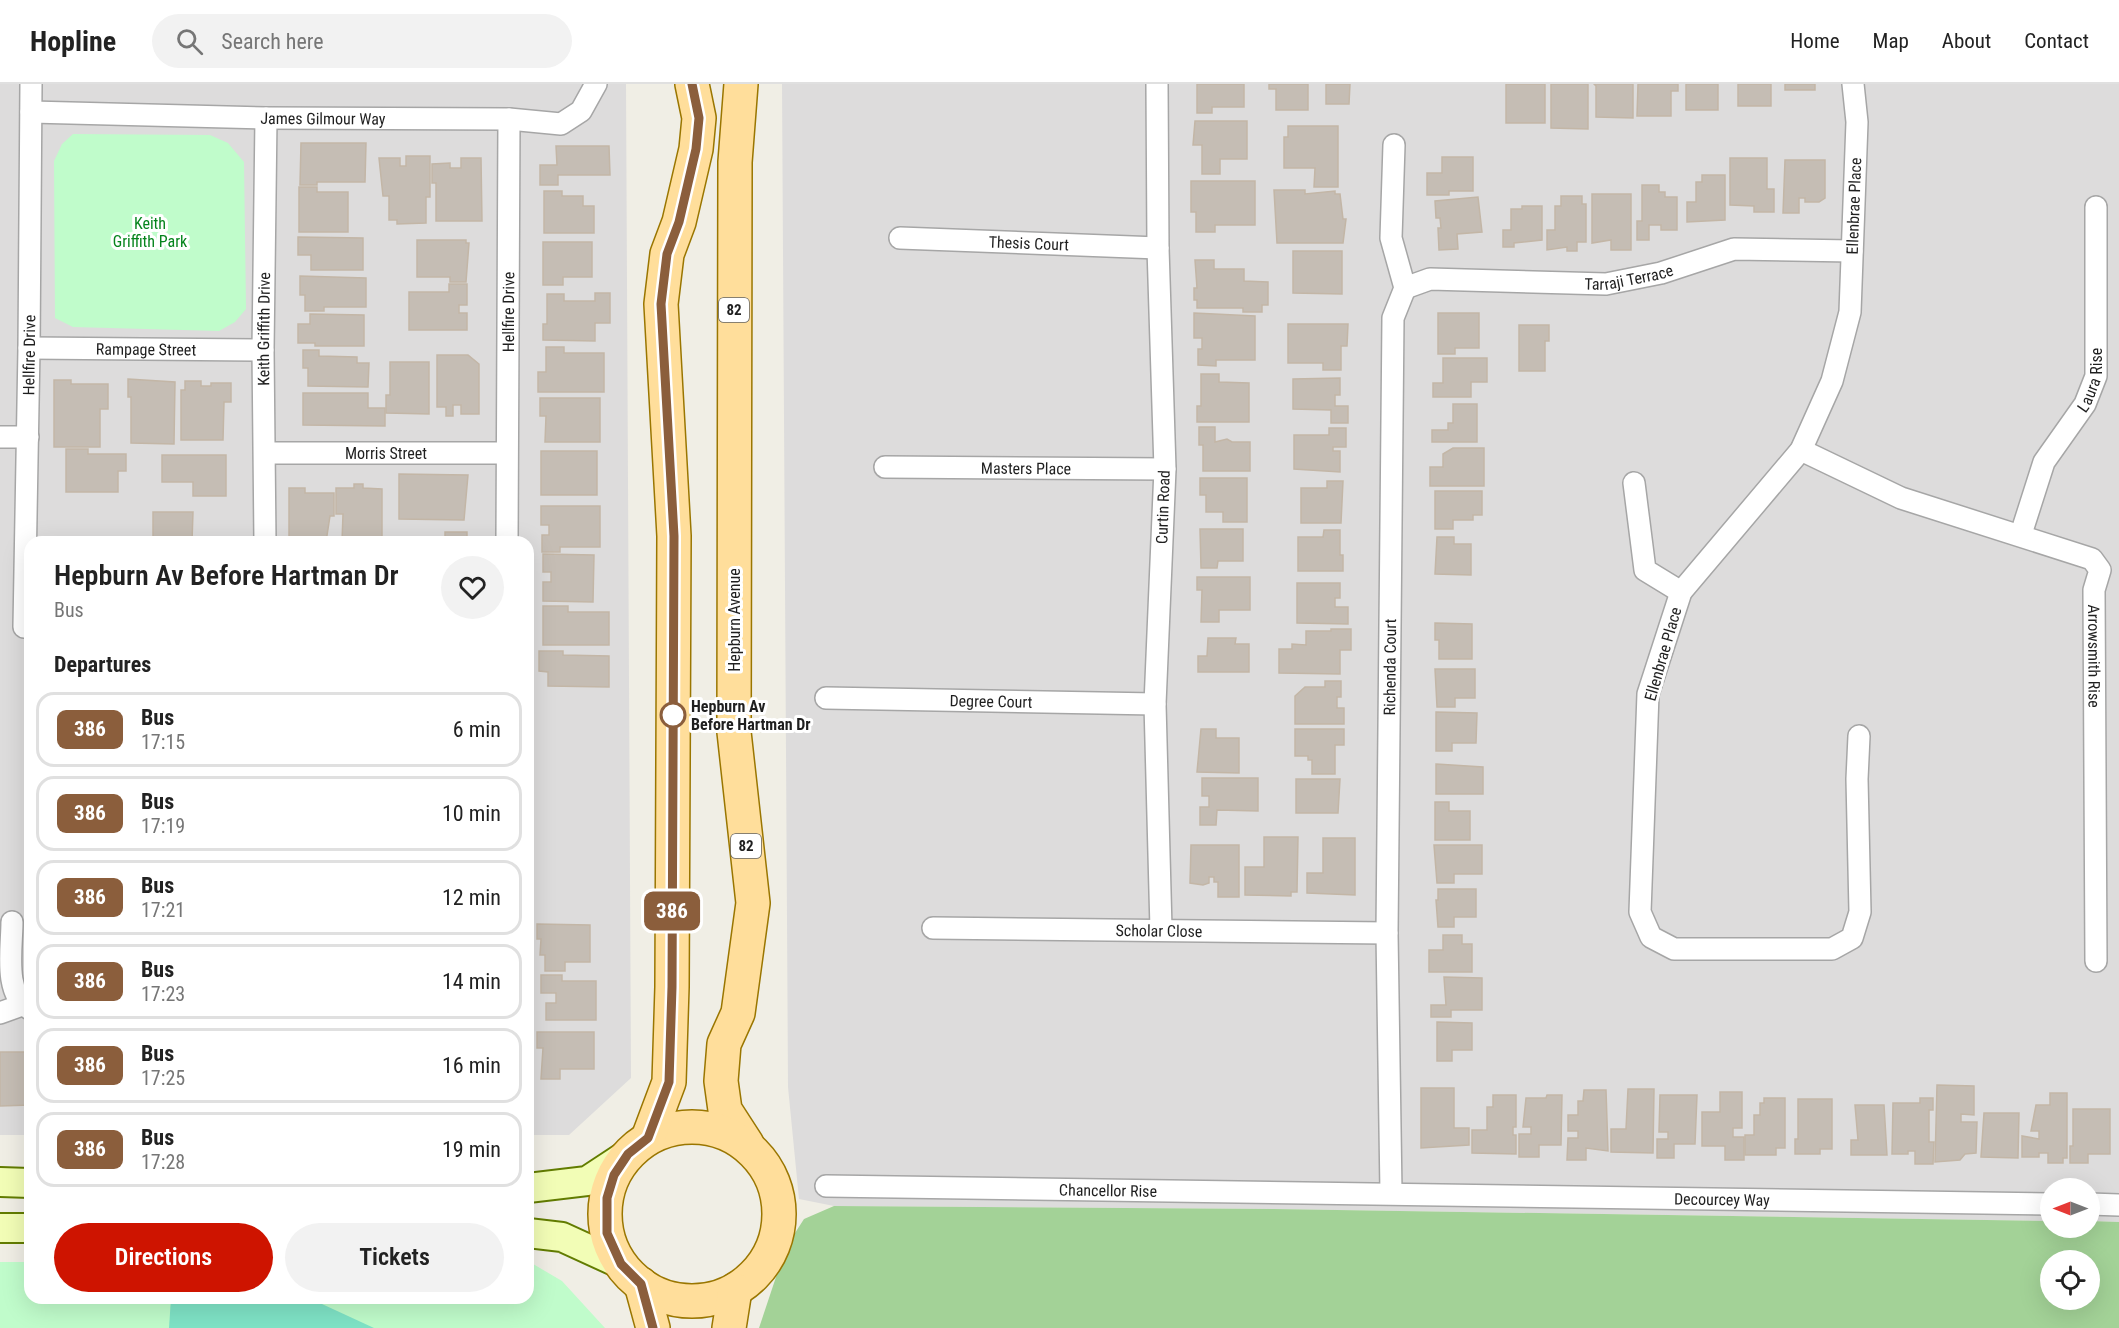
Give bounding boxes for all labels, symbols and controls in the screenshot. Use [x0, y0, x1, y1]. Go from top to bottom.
search box [152, 14, 572, 68]
text: Hopline [30, 25, 116, 58]
icon: search [173, 25, 206, 58]
text: Search here [221, 29, 324, 54]
text: Home [1790, 29, 1840, 53]
text: Map [1873, 29, 1909, 53]
text: About [1942, 29, 1991, 53]
text: Contact [2024, 29, 2089, 53]
street label: James Gilmour Way [260, 108, 386, 128]
street label: Ellenbrae Place [1843, 157, 1865, 255]
park label: Keith Griffith Park [113, 214, 188, 251]
street label: Thesis Court [988, 232, 1070, 254]
street label: Tarraji Terrace [1584, 260, 1676, 294]
street label: Keith Griffith Drive [253, 272, 274, 386]
street label: Hellfire Drive [498, 272, 518, 352]
road number: 82 [719, 298, 749, 322]
street label: Hellfire Drive [19, 315, 39, 395]
street label: Rampage Street [96, 339, 197, 359]
street label: Laura Rise [2073, 348, 2106, 416]
street label: Morris Street [345, 444, 427, 463]
street label: Masters Place [981, 458, 1071, 478]
street label: Curtin Road [1152, 470, 1174, 544]
button: heart [441, 556, 504, 619]
text: Hepburn Av Before Hartman Dr [54, 559, 399, 592]
street label: Hepburn Avenue [725, 568, 744, 672]
text: Bus [54, 598, 84, 622]
street label: Arrowsmith Rise [2085, 604, 2104, 708]
street label: Ellenbrae Place [1641, 605, 1685, 703]
street label: Richenda Court [1380, 618, 1400, 715]
text: Departures [54, 652, 151, 677]
street label: Degree Court [949, 691, 1033, 711]
place label: Hepburn Av Before Hartman Dr [691, 697, 811, 734]
marker: Hepburn Av Before Hartman Dr [660, 702, 686, 728]
text: Bus [141, 705, 174, 730]
text: 386 [74, 717, 106, 741]
text: 6 min [453, 717, 501, 742]
text: 17:15 [141, 730, 185, 754]
text: Bus [141, 789, 174, 814]
text: 386 [74, 801, 106, 825]
text: 10 min [442, 801, 501, 826]
text: 17:19 [141, 814, 185, 838]
road number: 82 [731, 834, 761, 858]
text: Bus [141, 873, 174, 898]
text: 386 [74, 885, 106, 909]
text: 12 min [442, 885, 501, 910]
line badge: 386 [638, 892, 706, 930]
text: 17:21 [141, 898, 185, 922]
text: 386 [656, 899, 688, 923]
street label: Scholar Close [1115, 921, 1203, 940]
text: Bus [141, 957, 174, 982]
text: 386 [74, 969, 106, 993]
text: 14 min [442, 969, 501, 994]
text: 17:23 [141, 982, 185, 1006]
text: Bus [141, 1041, 174, 1066]
text: 386 [74, 1053, 106, 1077]
text: 16 min [442, 1053, 501, 1078]
text: 17:25 [141, 1066, 185, 1090]
text: Bus [141, 1125, 174, 1150]
text: 386 [74, 1137, 106, 1161]
text: 19 min [442, 1137, 501, 1162]
text: 17:28 [141, 1150, 185, 1174]
north arrow [2040, 1178, 2100, 1238]
map controls [2040, 1178, 2100, 1310]
street label: Chancellor Rise [1059, 1180, 1157, 1200]
street label: Decourcey Way [1674, 1189, 1770, 1209]
button: Directions [54, 1223, 273, 1292]
button: Tickets [285, 1223, 504, 1292]
button: locate [2040, 1250, 2100, 1310]

